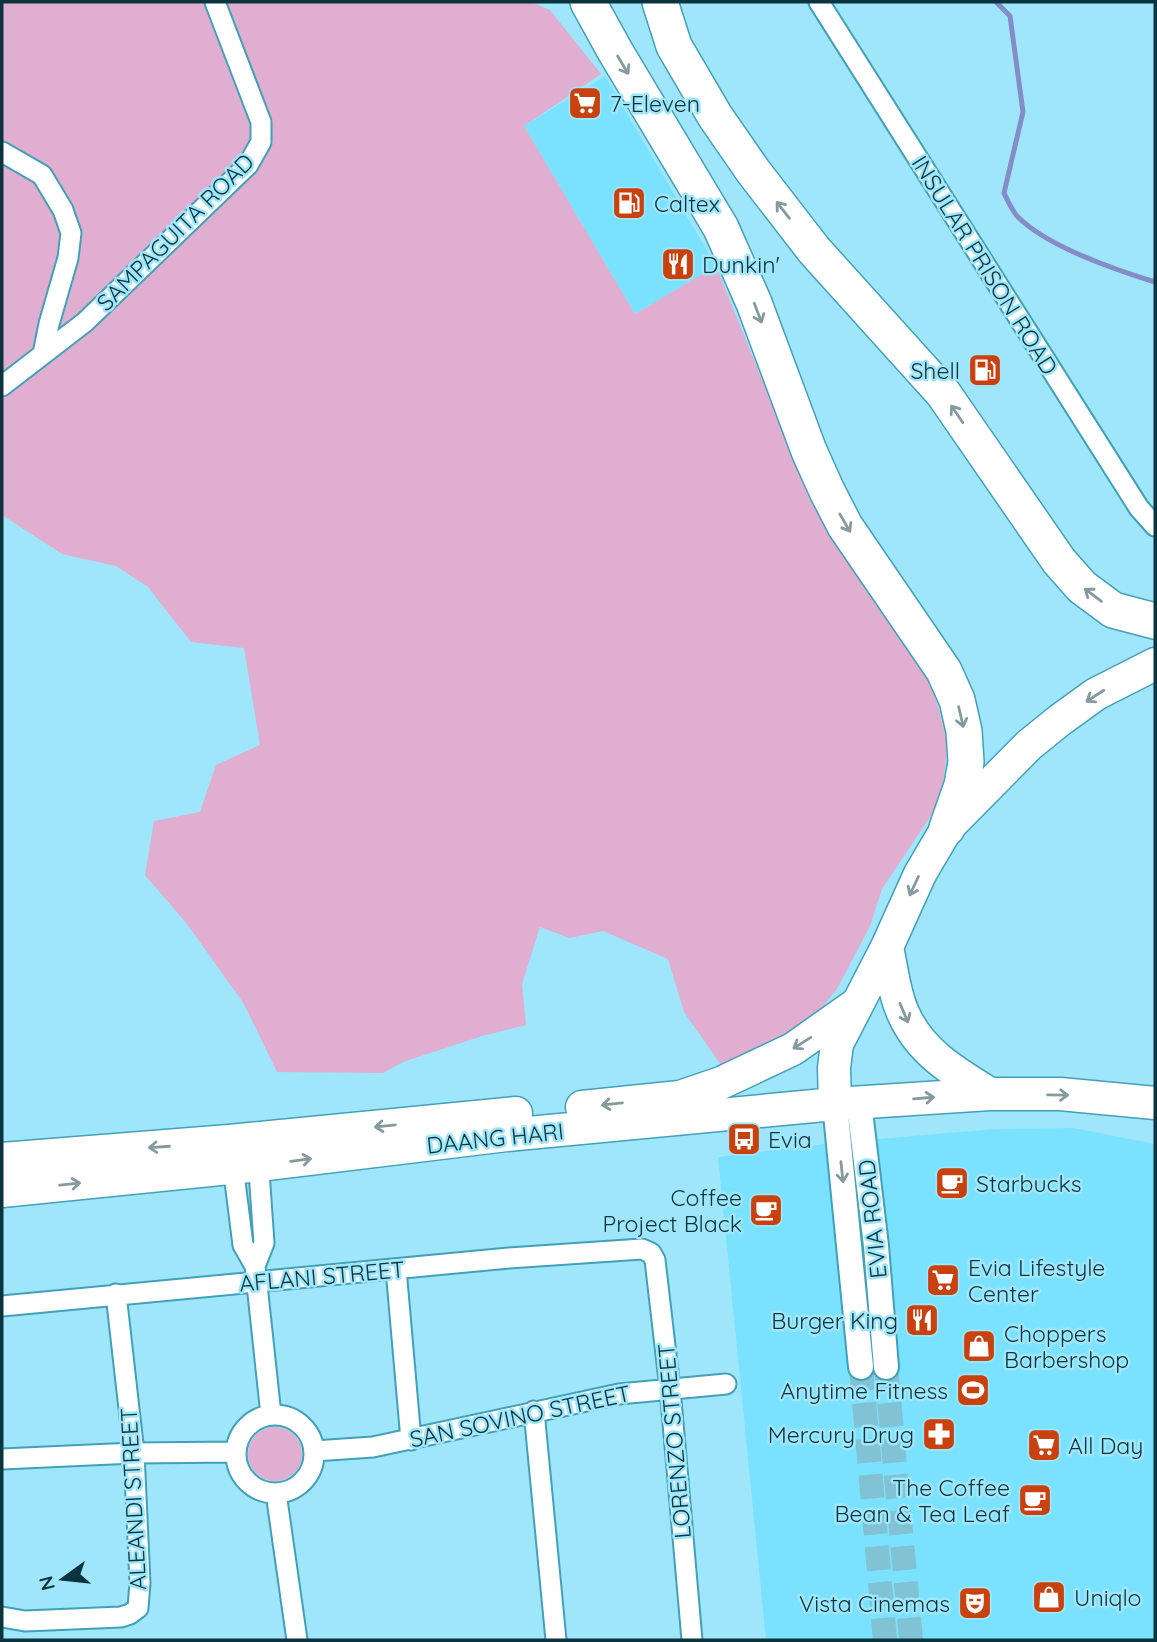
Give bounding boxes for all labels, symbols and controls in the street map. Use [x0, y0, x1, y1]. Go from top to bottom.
one-way arrow [616, 54, 630, 74]
supermarket icon: 7-Eleven [566, 84, 604, 122]
place label: 7-Eleven [610, 89, 700, 118]
street label: SAMPAGUITA ROAD [90, 147, 260, 317]
street label: INSULAR PRISON ROAD [906, 150, 1064, 380]
fuel station icon: Caltex [610, 184, 648, 222]
place label: Caltex [654, 189, 720, 218]
one-way arrow [775, 202, 790, 220]
restaurant icon: Dunkin' [659, 245, 697, 283]
place label: Dunkin' [702, 250, 780, 279]
one-way arrow [753, 302, 766, 324]
fuel station icon: Shell [966, 351, 1004, 389]
place label: Shell [910, 356, 960, 385]
one-way arrow [950, 405, 965, 424]
one-way arrow [838, 513, 852, 533]
one-way arrow [1084, 588, 1103, 603]
one-way arrow [1086, 688, 1105, 703]
one-way arrow [955, 705, 968, 728]
one-way arrow [907, 875, 921, 896]
one-way arrow [898, 1002, 911, 1023]
one-way arrow [793, 1036, 813, 1050]
one-way arrow [1046, 1088, 1069, 1101]
one-way arrow [913, 1091, 935, 1104]
one-way arrow [601, 1098, 624, 1111]
street label: DAANG HARI [425, 1116, 565, 1160]
one-way arrow [375, 1120, 397, 1133]
bus stop icon: Evia [725, 1120, 763, 1158]
place label: Evia [768, 1125, 812, 1154]
one-way arrow [148, 1140, 171, 1153]
one-way arrow [289, 1154, 312, 1167]
street label: EVIA ROAD [851, 1158, 893, 1280]
one-way arrow [836, 1160, 849, 1183]
cafe icon: Starbucks [933, 1164, 971, 1202]
place label: Starbucks [976, 1169, 1081, 1198]
one-way arrow [58, 1178, 80, 1191]
place label: Coffee Project Black [603, 1183, 742, 1238]
cafe icon: Coffee Project Black [747, 1191, 785, 1229]
place label: Evia Lifestyle Center [968, 1253, 1105, 1308]
street label: AFLANI STREET [238, 1254, 406, 1298]
supermarket icon: Evia Lifestyle Center [924, 1261, 962, 1299]
restaurant icon: Burger King [903, 1301, 941, 1339]
place label: Burger King [771, 1306, 898, 1335]
place label: Choppers Barbershop [1004, 1319, 1129, 1374]
shop icon: Choppers Barbershop [960, 1327, 998, 1365]
street label: LORENZO STREET [651, 1342, 697, 1540]
sports icon: Anytime Fitness [954, 1371, 992, 1409]
place label: Anytime Fitness [780, 1376, 948, 1405]
street label: SAN SOVINO STREET [407, 1378, 633, 1454]
street label: ALEANDI STREET [114, 1407, 152, 1591]
pharmacy icon: Mercury Drug [920, 1415, 958, 1453]
place label: Mercury Drug [768, 1420, 914, 1449]
supermarket icon: All Day [1025, 1426, 1063, 1464]
place label: All Day [1068, 1431, 1143, 1460]
place label: The Coffee Bean & Tea Leaf [835, 1473, 1010, 1528]
cafe icon: The Coffee Bean & Tea Leaf [1016, 1481, 1054, 1519]
north arrow [28, 1544, 98, 1614]
text: N [33, 1574, 60, 1593]
shop icon: Uniqlo [1030, 1578, 1068, 1616]
place label: Uniqlo [1074, 1583, 1142, 1612]
theatre icon: Vista Cinemas [956, 1584, 994, 1622]
place label: Vista Cinemas [799, 1589, 950, 1618]

